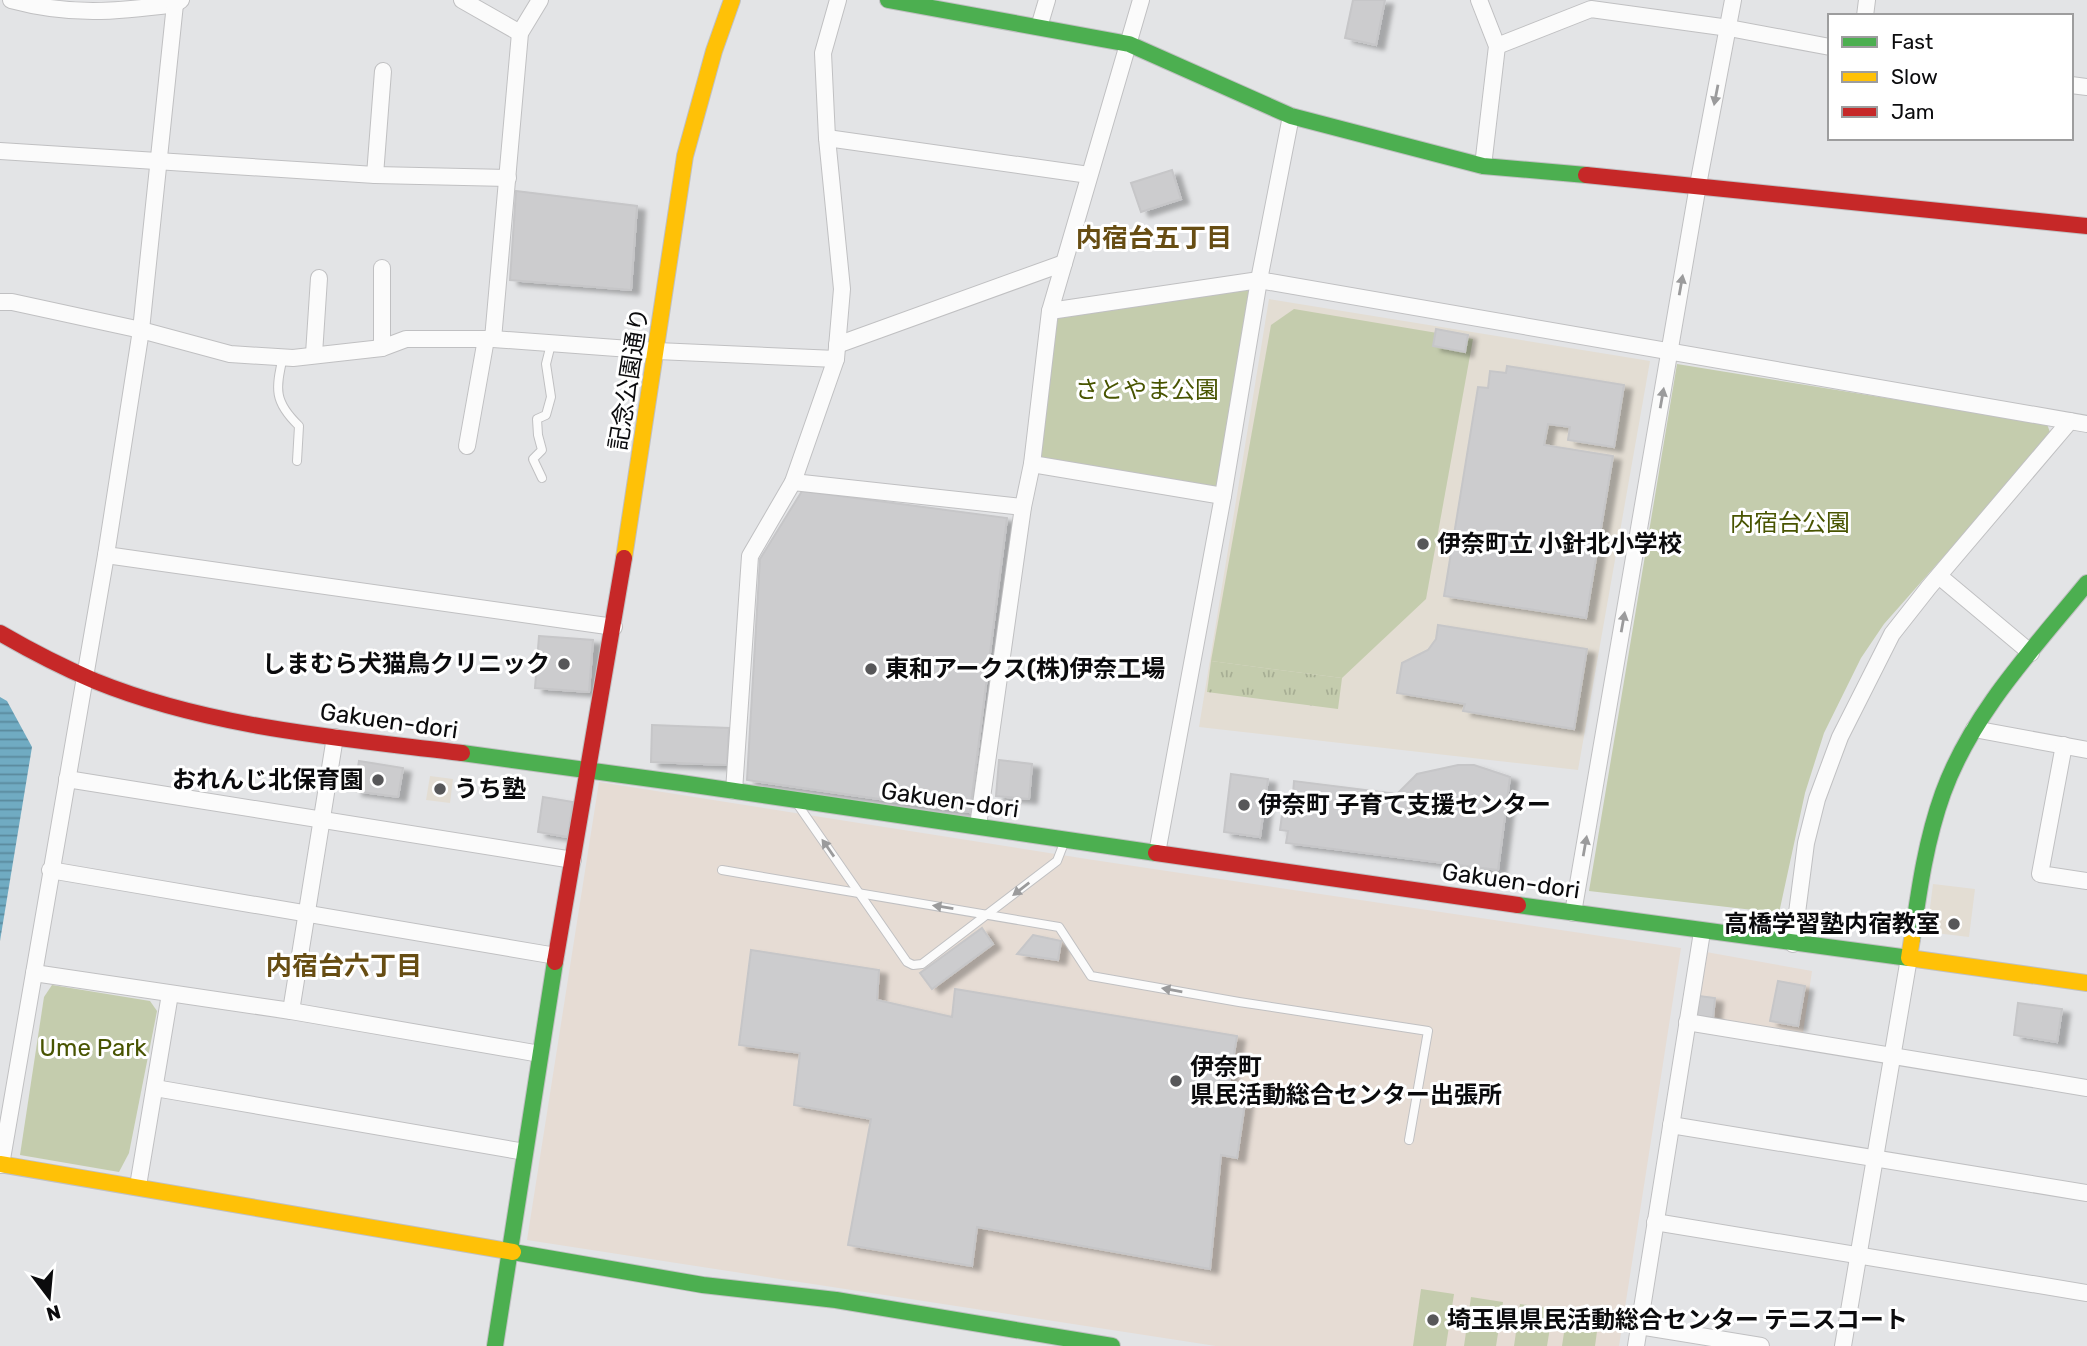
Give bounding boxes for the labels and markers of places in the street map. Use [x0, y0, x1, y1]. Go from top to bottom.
place label: 伊奈町立 小針北小学校 [1437, 530, 1682, 558]
marker: 伊奈町立 小針北小学校 [1415, 536, 1431, 552]
place label: しまむら犬猫鳥クリニック [262, 650, 550, 678]
place label: 東和アークス(株)伊奈工場 [885, 655, 1165, 683]
marker: しまむら犬猫鳥クリニック [556, 656, 572, 672]
marker: 東和アークス(株)伊奈工場 [863, 661, 879, 677]
place label: おれんじ北保育園 [172, 766, 364, 794]
marker: おれんじ北保育園 [370, 772, 386, 788]
place label: うち塾 [454, 775, 526, 803]
marker: うち塾 [432, 781, 448, 797]
place label: 伊奈町 子育て支援センター [1258, 791, 1551, 819]
marker: 伊奈町 子育て支援センター [1236, 797, 1252, 813]
place label: 高橋学習塾内宿教室 [1724, 910, 1940, 938]
marker: 高橋学習塾内宿教室 [1946, 916, 1962, 932]
place label: 伊奈町 県民活動総合センター出張所 [1190, 1053, 1502, 1109]
marker: 伊奈町 県民活動総合センター出張所 [1168, 1073, 1184, 1089]
place label: 埼玉県県民活動総合センター テニスコート [1447, 1306, 1908, 1334]
marker: 埼玉県県民活動総合センター テニスコート [1425, 1312, 1441, 1328]

